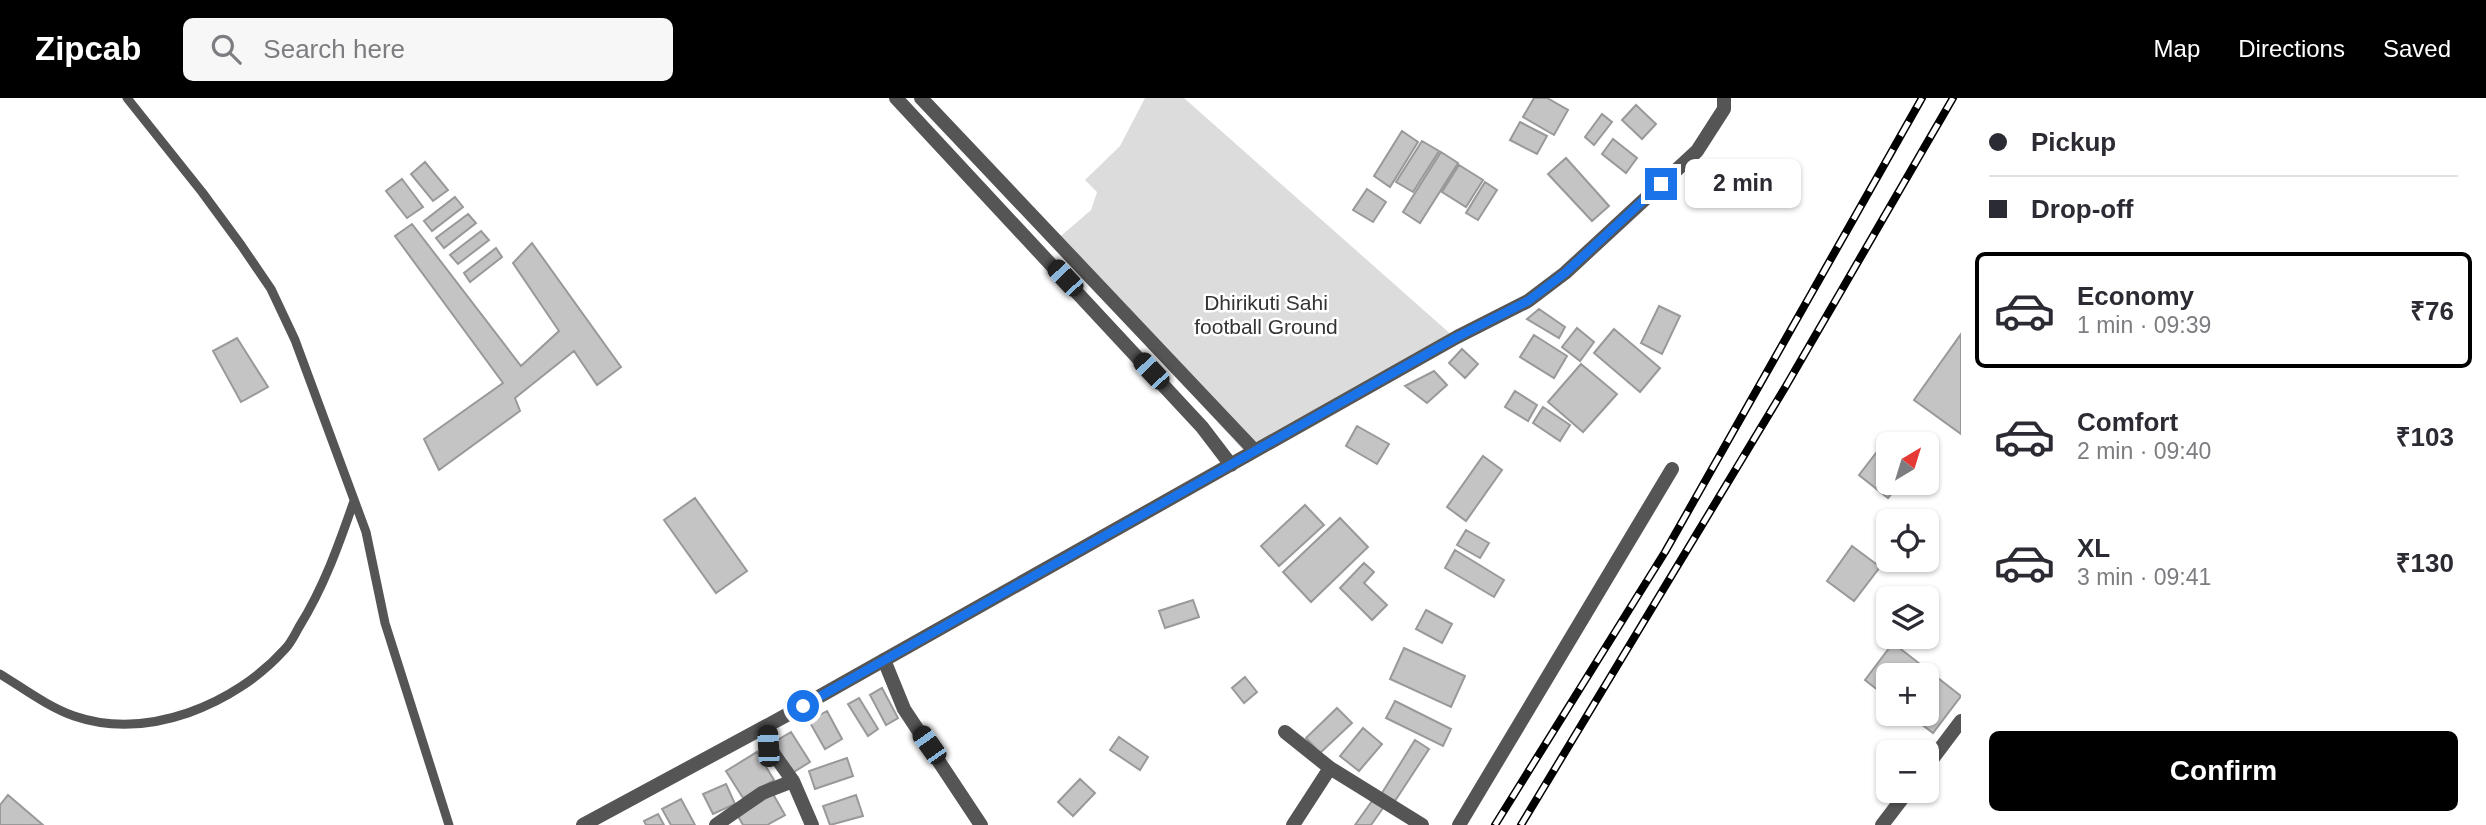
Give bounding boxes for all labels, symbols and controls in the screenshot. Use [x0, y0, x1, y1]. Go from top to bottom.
search box [183, 18, 673, 81]
text: Zipcab [35, 30, 141, 67]
icon: search [207, 30, 245, 68]
text: Search here [263, 34, 405, 64]
text: Map [2154, 35, 2200, 62]
text: Directions [2238, 35, 2345, 62]
text: Saved [2383, 35, 2451, 62]
text: Pickup [2031, 127, 2116, 157]
callout: 2 min [1686, 160, 1801, 208]
route end [1645, 168, 1677, 200]
text: 2 min [1713, 170, 1773, 196]
text: Drop-off [2031, 194, 2134, 224]
car [1043, 255, 1088, 301]
icon: car [1993, 279, 2056, 342]
text: Economy [2077, 281, 2194, 311]
park label: Dhirikuti Sahi football Ground [1194, 291, 1338, 338]
text: ₹76 [2410, 296, 2454, 326]
text: 1 min · 09:39 [2077, 312, 2211, 338]
car [1129, 348, 1174, 394]
icon: car [1993, 405, 2056, 468]
text: Comfort [2077, 407, 2178, 437]
text: ₹103 [2396, 422, 2454, 452]
north arrow [1876, 432, 1939, 495]
map controls [1876, 432, 1939, 803]
text: 2 min · 09:40 [2077, 438, 2211, 464]
button: locate [1876, 509, 1939, 572]
icon: car [1993, 531, 2056, 594]
text: XL [2077, 533, 2110, 563]
text: ₹130 [2396, 548, 2454, 578]
text: 3 min · 09:41 [2077, 564, 2211, 590]
button: layers [1876, 586, 1939, 649]
button: + [1876, 663, 1939, 726]
route start [787, 690, 819, 722]
car [909, 722, 950, 768]
car [757, 724, 780, 768]
button: Confirm [1989, 731, 2458, 811]
button: − [1876, 740, 1939, 803]

